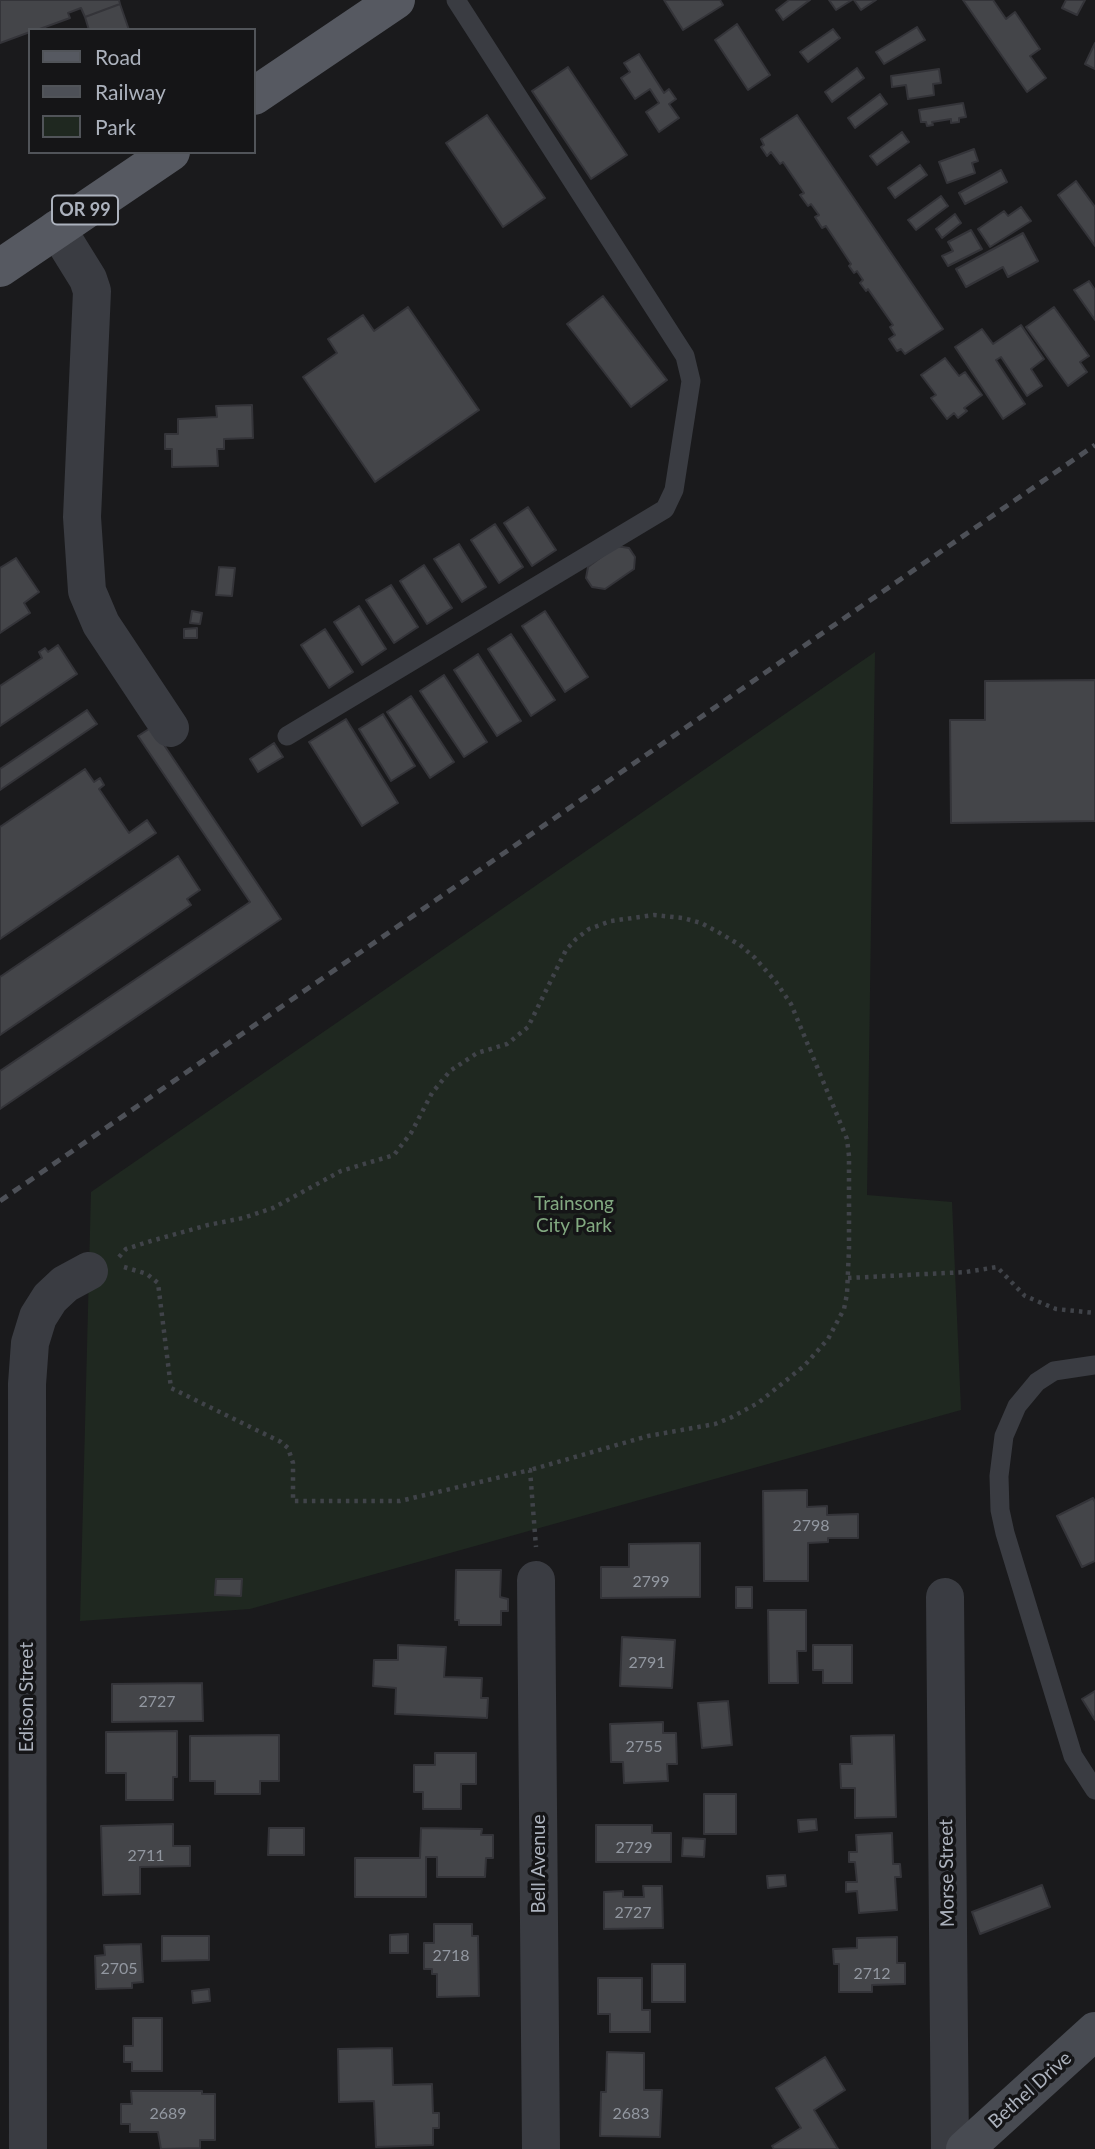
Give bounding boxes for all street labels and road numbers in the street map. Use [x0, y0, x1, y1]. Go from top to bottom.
road number: OR 99 [52, 196, 118, 224]
street label: Edison Street [16, 1642, 38, 1752]
street label: Bell Avenue [528, 1815, 550, 1913]
street label: Morse Street [935, 1819, 959, 1927]
street label: Bethel Drive [984, 2047, 1076, 2133]

